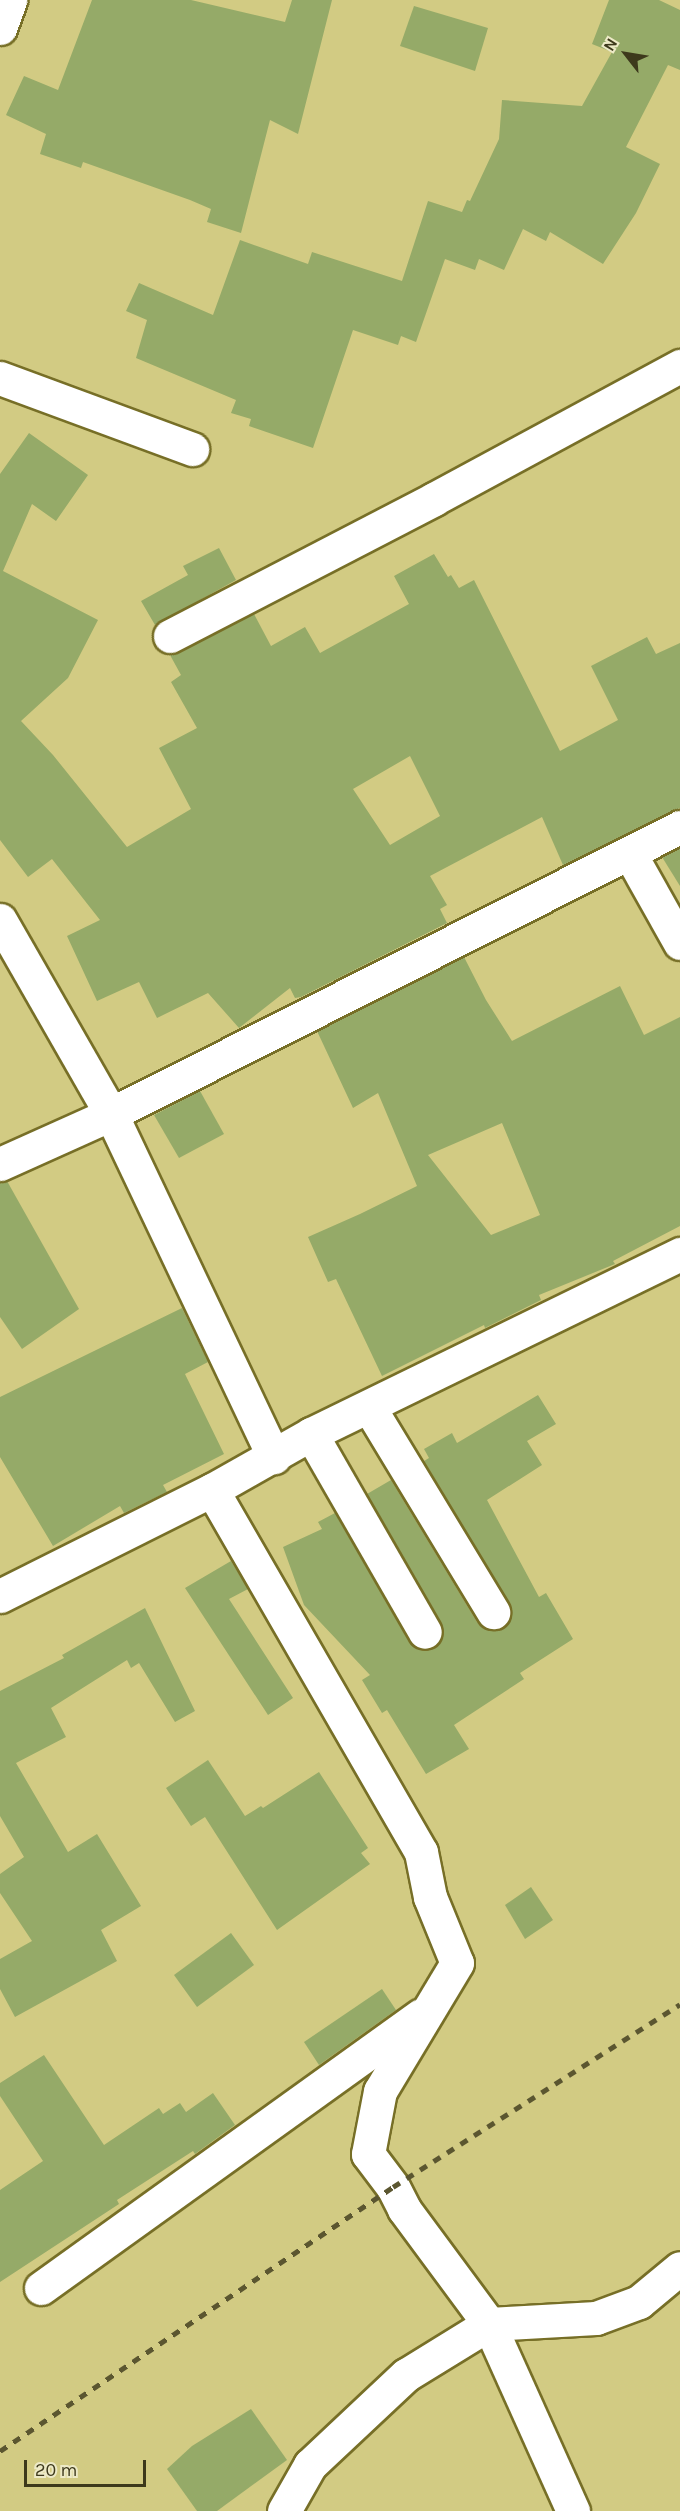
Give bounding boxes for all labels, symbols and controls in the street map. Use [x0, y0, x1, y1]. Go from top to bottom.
north arrow [596, 24, 656, 84]
text: N [599, 35, 621, 54]
scale bar [27, 2448, 148, 2486]
text: 20 m [35, 2459, 77, 2481]

